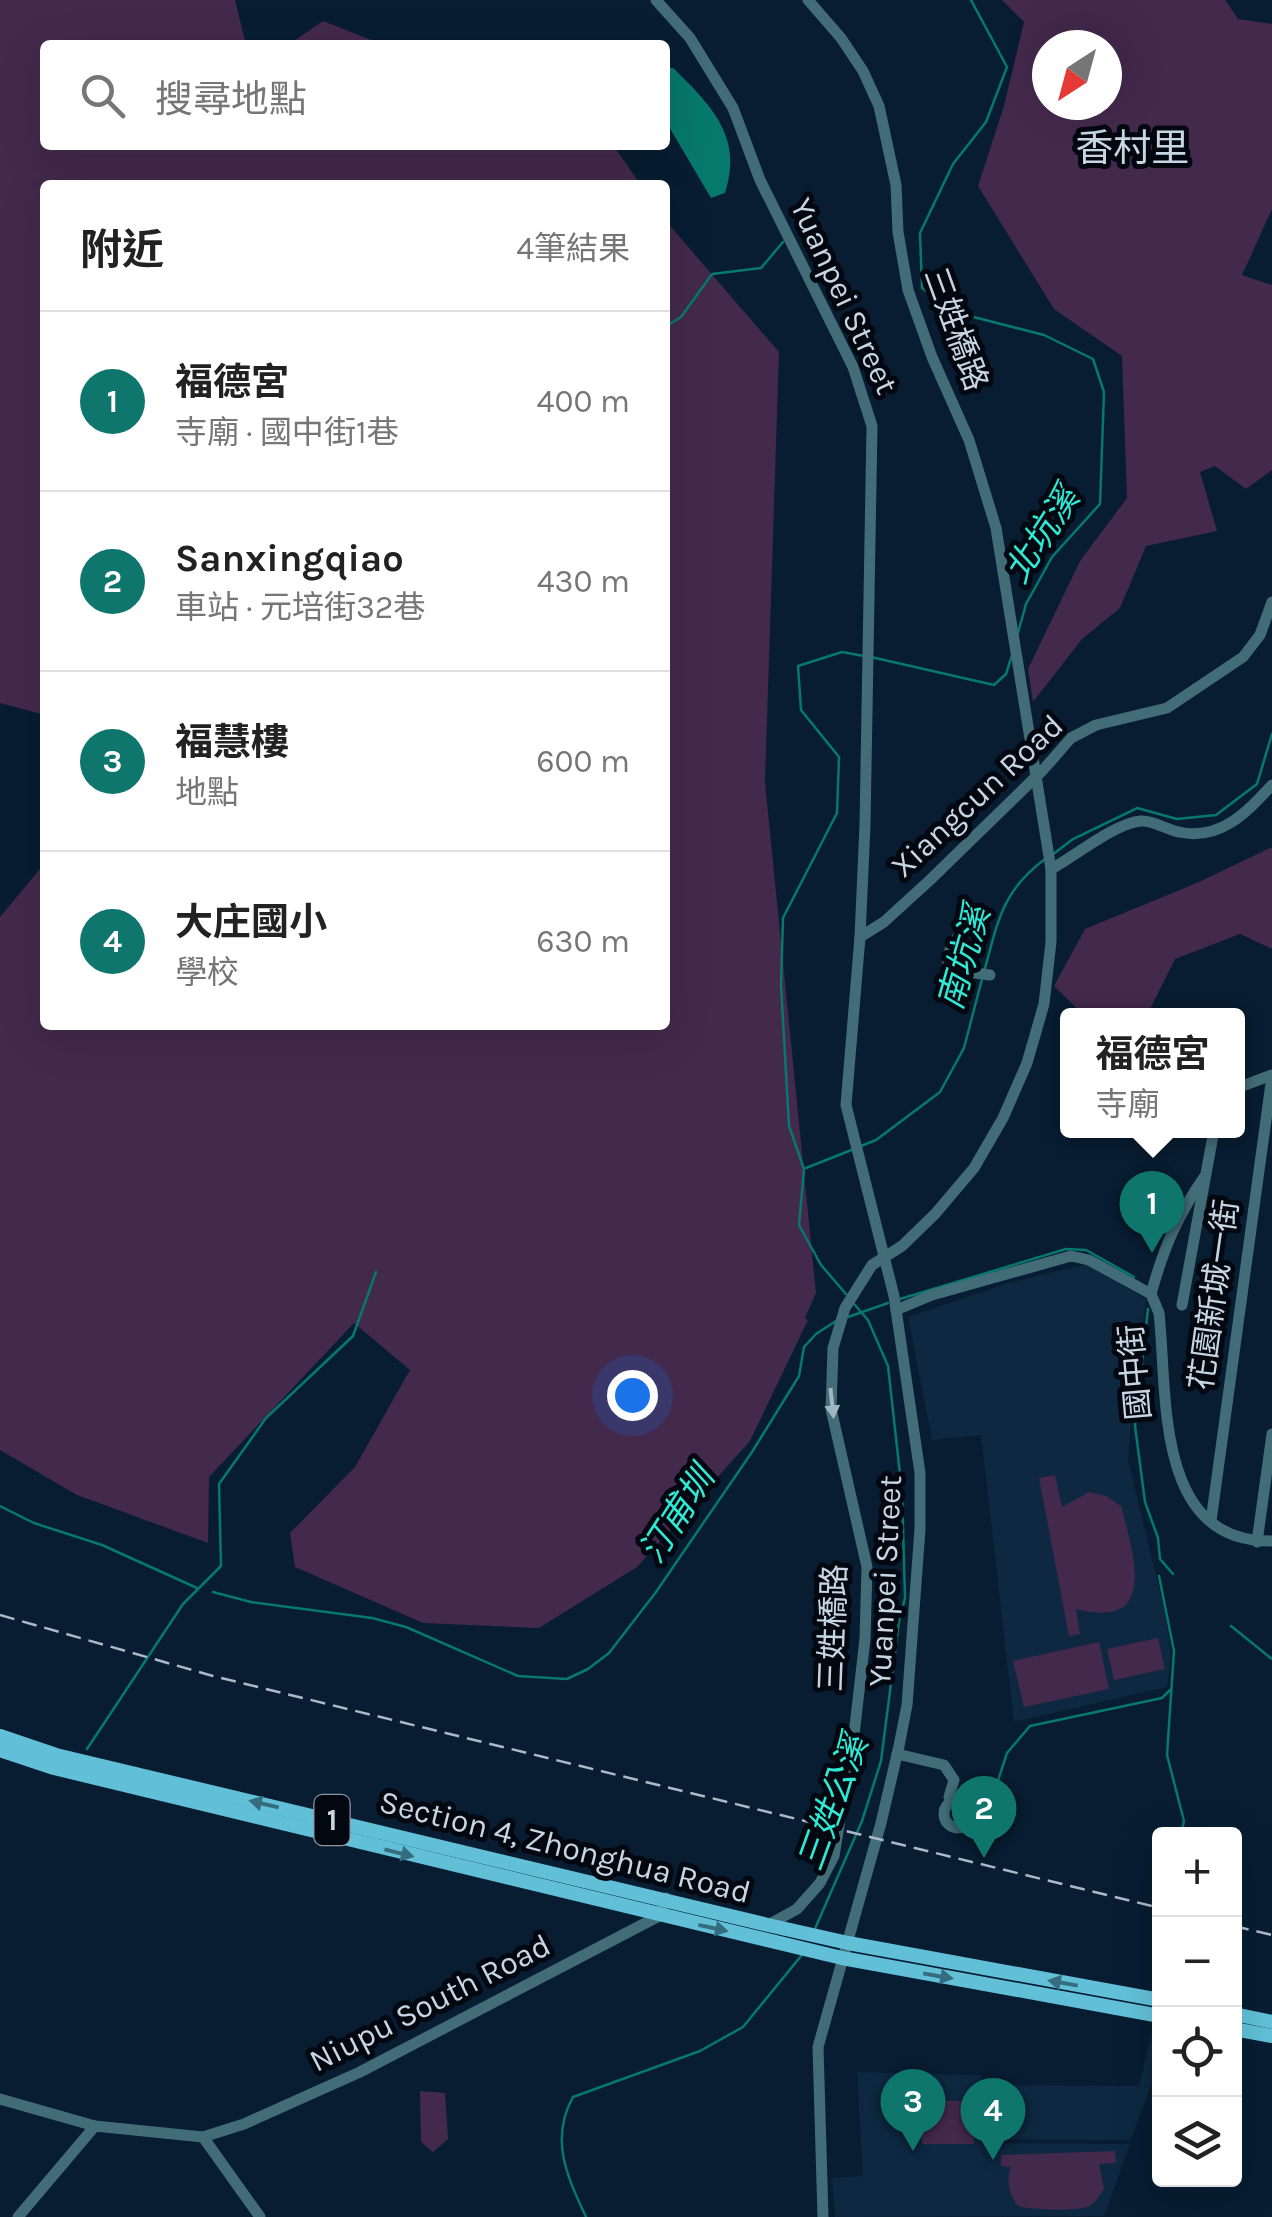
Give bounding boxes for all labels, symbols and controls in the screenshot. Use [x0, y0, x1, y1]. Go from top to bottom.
north arrow [1032, 30, 1122, 120]
search box [40, 40, 670, 150]
icon: search [75, 68, 130, 123]
text: 搜尋地點 [155, 77, 307, 122]
district label: 香村里 [1075, 126, 1189, 171]
street label: Yuanpei Street [782, 192, 906, 400]
text: 附近 [80, 225, 164, 275]
text: 4筆結果 [516, 230, 630, 267]
street label: 三姓橋路 [917, 263, 995, 395]
text: 福德宮 [175, 360, 289, 405]
text: 1 [107, 383, 118, 420]
text: 400 m [537, 383, 630, 420]
text: 寺廟 · 國中街1巷 [175, 414, 399, 451]
water label: 北坑溪 [996, 476, 1091, 590]
text: Sanxingqiao [175, 536, 404, 581]
text: 2 [103, 563, 122, 600]
text: 430 m [537, 563, 630, 600]
text: 車站 · 元培街32巷 [175, 589, 425, 626]
street label: Xiangcun Road [883, 707, 1071, 885]
text: 福慧樓 [175, 720, 289, 765]
text: 3 [103, 743, 122, 780]
text: 600 m [536, 743, 630, 780]
text: 地點 [175, 774, 239, 811]
water label: 南坑溪 [930, 897, 1000, 1014]
text: 大庄國小 [175, 900, 327, 945]
text: 4 [103, 923, 122, 960]
text: 630 m [536, 923, 630, 960]
text: 學校 [175, 954, 239, 991]
popup [1060, 1008, 1245, 1138]
text: 福德宮 [1095, 1032, 1210, 1077]
text: 寺廟 [1095, 1086, 1160, 1123]
pin: 1 [1120, 1170, 1184, 1253]
street label: 花園新城一街 [1182, 1197, 1246, 1393]
street label: 國中街 [1112, 1323, 1158, 1421]
your location [607, 1370, 658, 1421]
one-way arrow [824, 1388, 840, 1420]
water label: 汀甫圳 [631, 1456, 726, 1570]
street label: Yuanpei Street [861, 1474, 909, 1688]
street label: 三姓橋路 [812, 1563, 854, 1693]
water label: 三姓公溪 [790, 1726, 878, 1876]
pin: 2 [952, 1776, 1016, 1858]
street label: Section 4, Zhonghua Road [376, 1783, 754, 1911]
road number: 1 [314, 1795, 350, 1845]
one-way arrow [248, 1796, 279, 1811]
map controls [1152, 1827, 1242, 2187]
button: + [1152, 1827, 1242, 1917]
one-way arrow [384, 1846, 415, 1861]
button: − [1152, 1917, 1242, 2007]
one-way arrow [698, 1920, 729, 1936]
street label: Niupu South Road [303, 1926, 557, 2080]
one-way arrow [923, 1969, 954, 1984]
one-way arrow [1047, 1975, 1079, 1990]
button: locate [1152, 2007, 1242, 2097]
pin: 3 [880, 2068, 946, 2151]
pin: 4 [960, 2078, 1026, 2160]
button: layers [1152, 2097, 1242, 2187]

